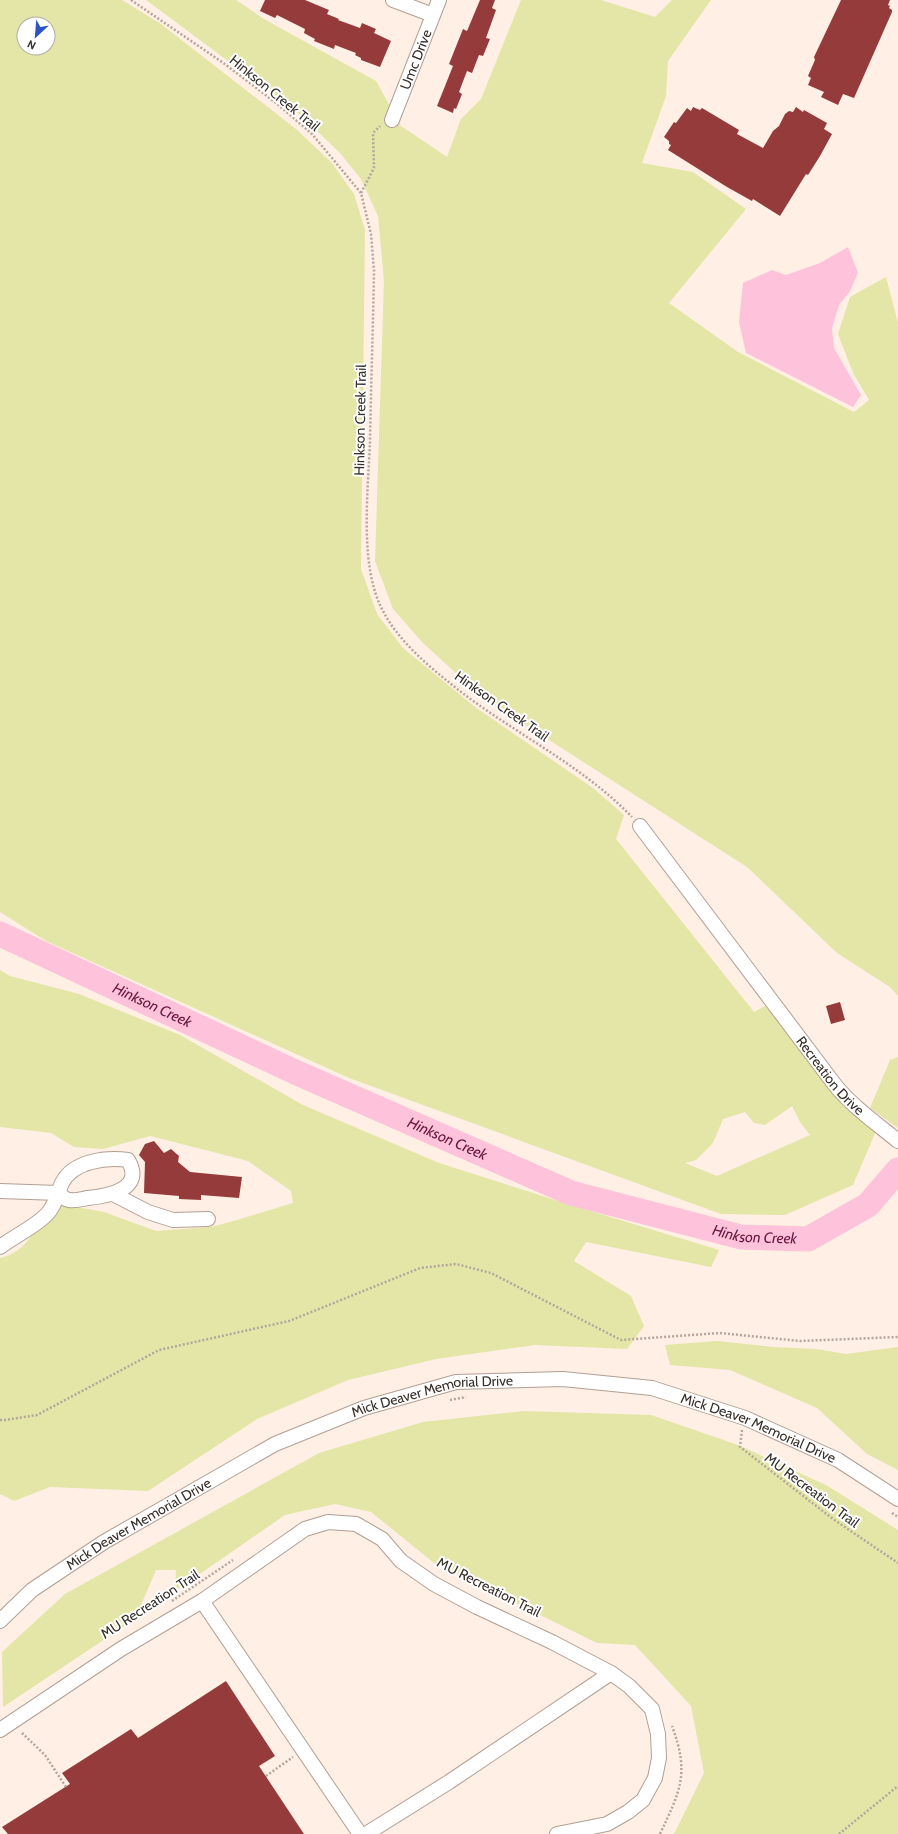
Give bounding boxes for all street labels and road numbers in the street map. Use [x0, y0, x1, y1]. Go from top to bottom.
street label: Umc Drive [396, 27, 436, 92]
street label: Hinkson Creek Trail [226, 51, 324, 135]
street label: Hinkson Creek Trail [350, 363, 370, 476]
street label: Hinkson Creek Trail [451, 667, 553, 746]
street label: Recreation Drive [792, 1032, 868, 1119]
street label: Mick Deaver Memorial Drive [349, 1371, 513, 1421]
street label: Mick Deaver Memorial Drive [679, 1389, 839, 1467]
street label: MU Recreation Trail [761, 1448, 864, 1532]
street label: Mick Deaver Memorial Drive [62, 1474, 214, 1574]
street label: MU Recreation Trail [434, 1553, 545, 1621]
street label: MU Recreation Trail [97, 1565, 203, 1643]

